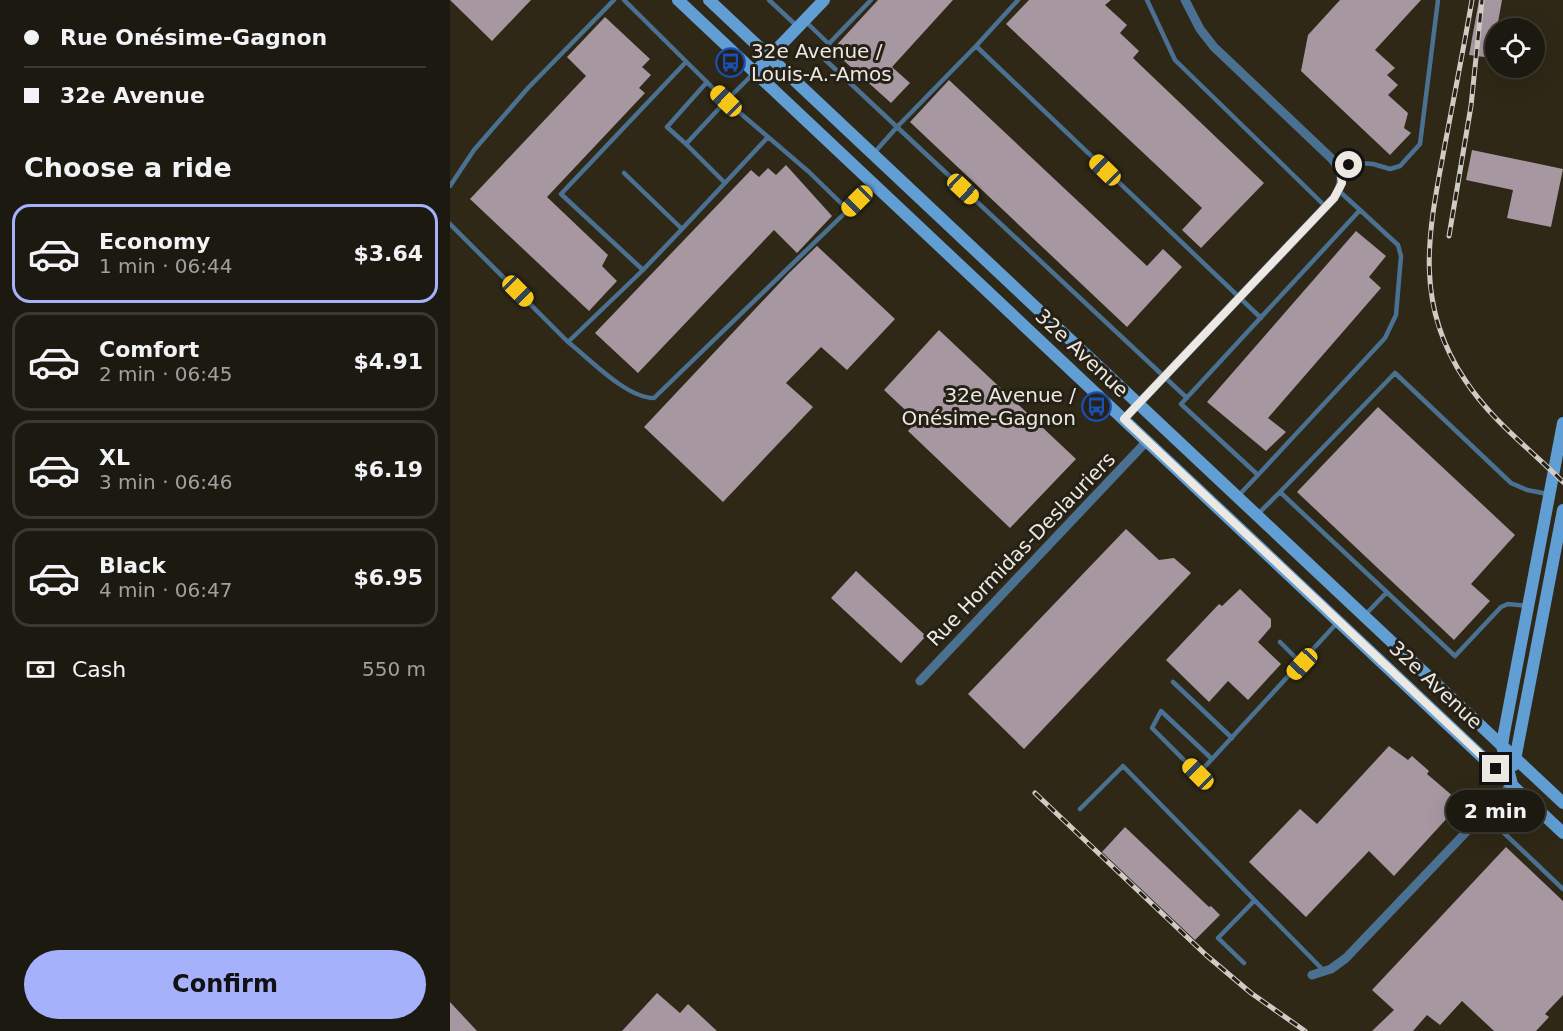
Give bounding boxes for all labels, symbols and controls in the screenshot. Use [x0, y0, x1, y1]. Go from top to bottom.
map controls [1485, 18, 1545, 78]
button: locate [1485, 18, 1545, 78]
text: Rue Onésime-Gagnon [60, 25, 327, 50]
place label: 32e Avenue / Louis-A.-Amos [751, 39, 892, 86]
bus stop icon: 32e Avenue / Louis-A.-Amos [714, 46, 746, 78]
car [707, 82, 745, 120]
text: 32e Avenue [60, 83, 205, 108]
car [1086, 151, 1124, 189]
route start [1335, 151, 1362, 178]
text: Choose a ride [24, 152, 232, 183]
car [944, 170, 982, 208]
car [838, 182, 876, 220]
icon: car [27, 227, 81, 281]
text: Economy [99, 229, 210, 254]
text: $3.64 [353, 241, 423, 266]
text: 1 min · 06:44 [99, 254, 233, 278]
car [499, 272, 537, 310]
street label: 32e Avenue [1031, 304, 1133, 402]
icon: car [27, 335, 81, 389]
text: Comfort [99, 337, 199, 362]
text: $4.91 [353, 349, 423, 374]
text: 2 min · 06:45 [99, 362, 233, 386]
place label: 32e Avenue / Onésime-Gagnon [902, 383, 1076, 430]
bus stop icon: 32e Avenue / Onésime-Gagnon [1081, 391, 1113, 423]
icon: car [27, 443, 81, 497]
text: XL [99, 445, 130, 470]
street label: Rue Hormidas-Deslauriers [922, 447, 1120, 651]
text: $6.19 [353, 457, 423, 482]
text: 3 min · 06:46 [99, 470, 233, 494]
icon: car [27, 551, 81, 605]
text: Black [99, 553, 166, 578]
text: $6.95 [353, 565, 423, 590]
text: 4 min · 06:47 [99, 578, 233, 602]
street label: 32e Avenue [1385, 636, 1487, 734]
car [1283, 645, 1321, 683]
icon: cash [24, 653, 57, 686]
text: Cash [72, 657, 126, 682]
text: 550 m [362, 657, 426, 681]
car [1179, 755, 1217, 793]
route end [1482, 755, 1509, 782]
callout: 2 min [1446, 790, 1546, 832]
text: 2 min [1464, 799, 1527, 823]
button: Confirm [24, 950, 426, 1019]

